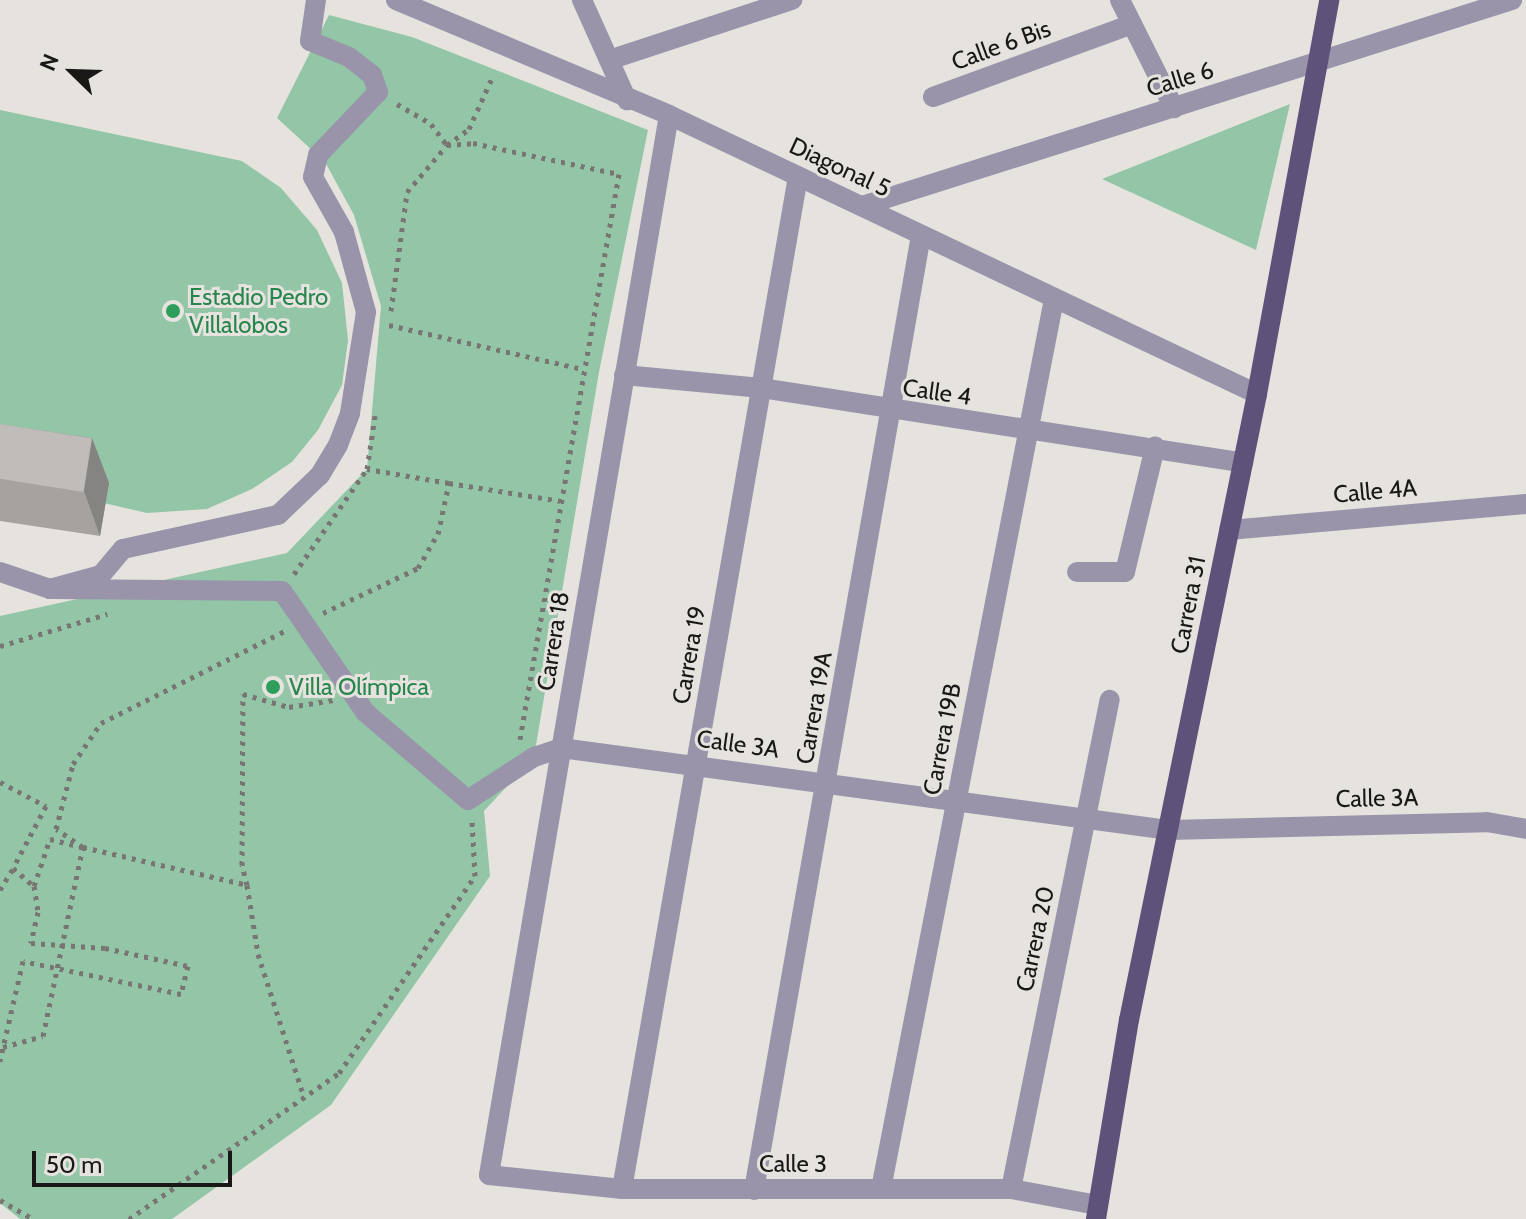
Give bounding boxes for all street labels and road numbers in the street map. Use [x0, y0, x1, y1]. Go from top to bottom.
street label: Calle 6 Bis [947, 14, 1055, 76]
street label: Calle 6 [1143, 55, 1217, 103]
street label: Diagonal 5 [785, 131, 895, 203]
street label: Calle 4 [901, 373, 973, 411]
street label: Calle 4A [1332, 473, 1418, 509]
street label: Carrera 31 [1164, 554, 1212, 656]
street label: Carrera 18 [531, 589, 575, 693]
street label: Carrera 19 [666, 604, 712, 706]
street label: Carrera 19A [790, 650, 838, 766]
street label: Carrera 19B [917, 681, 967, 797]
street label: Calle 3A [695, 724, 781, 764]
street label: Calle 3A [1335, 783, 1419, 813]
street label: Carrera 20 [1010, 884, 1060, 994]
street label: Calle 3 [759, 1150, 827, 1178]

